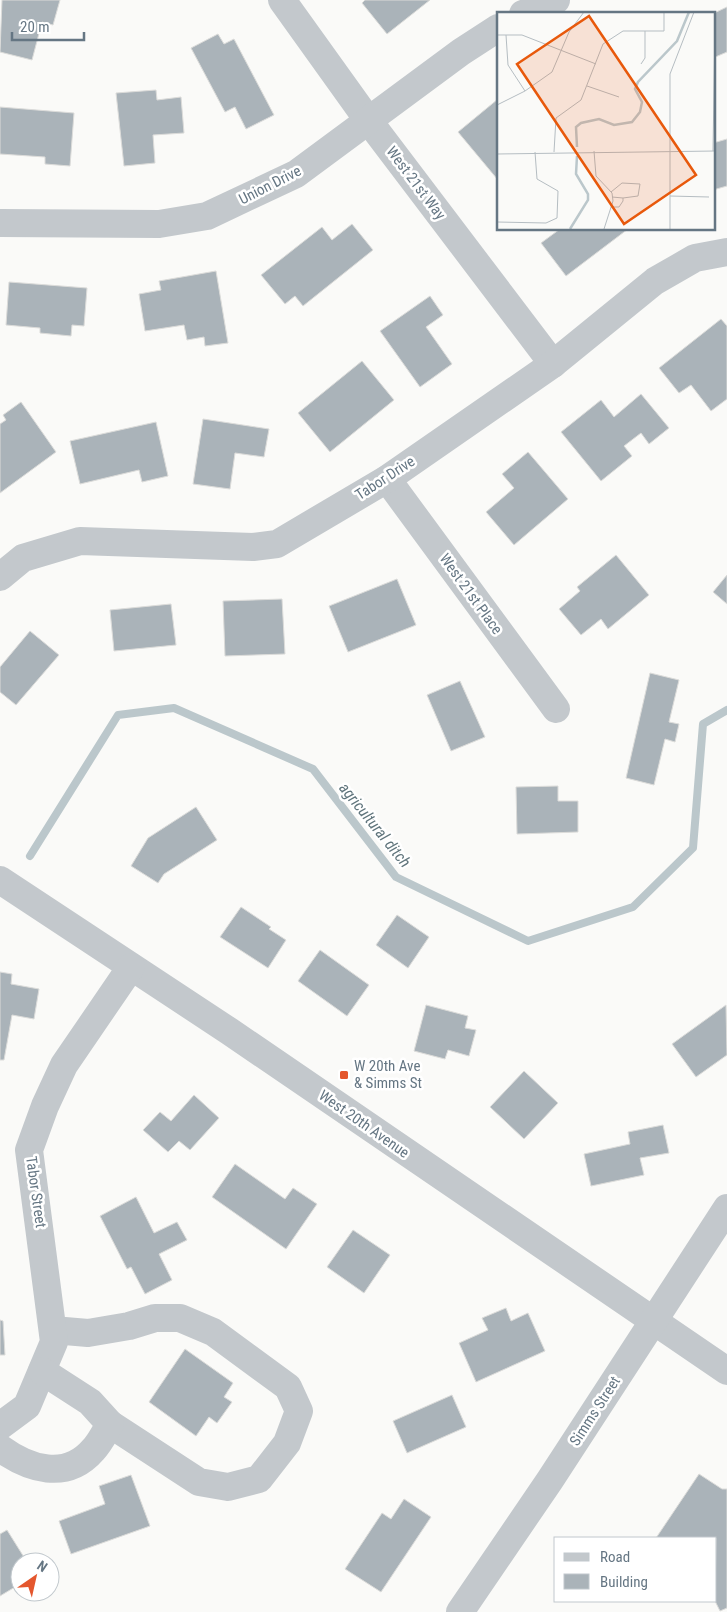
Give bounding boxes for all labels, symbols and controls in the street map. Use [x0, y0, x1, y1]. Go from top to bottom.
scale bar [12, 10, 85, 42]
inset map [497, 12, 714, 230]
text: 20 m [20, 18, 50, 36]
street label: West 21st Way [383, 143, 449, 223]
street label: Union Drive [236, 162, 304, 208]
street label: Tabor Drive [352, 452, 418, 504]
street label: West 21st Place [436, 550, 506, 638]
water label: agricultural ditch [335, 779, 415, 871]
place label: W 20th Ave & Simms St [354, 1057, 422, 1092]
marker: W 20th Ave & Simms St [338, 1069, 350, 1081]
street label: West 20th Avenue [315, 1086, 413, 1162]
street label: Tabor Street [22, 1155, 50, 1229]
street label: Simms Street [566, 1373, 624, 1449]
legend [554, 1537, 717, 1602]
text: Road [600, 1548, 630, 1566]
north arrow [10, 1552, 60, 1602]
text: N [34, 1557, 50, 1575]
text: Building [600, 1573, 648, 1591]

